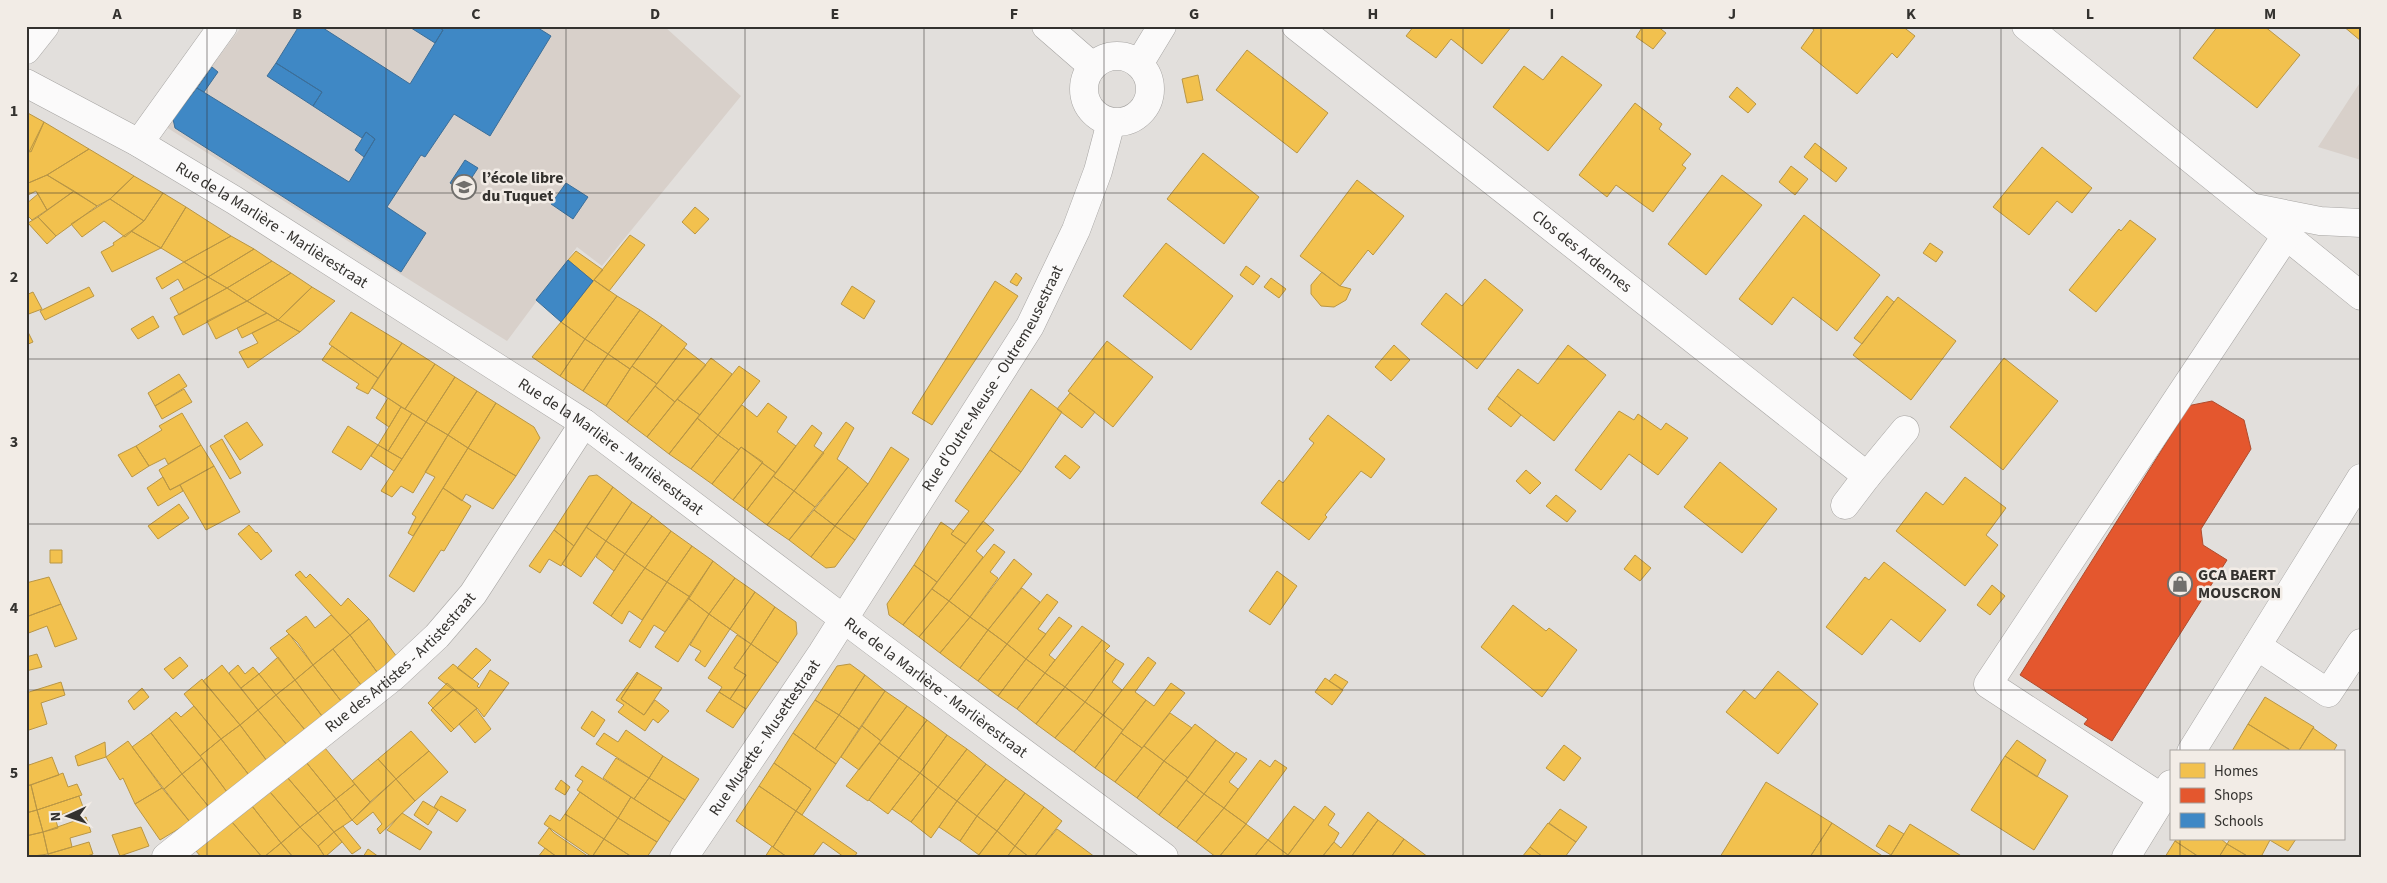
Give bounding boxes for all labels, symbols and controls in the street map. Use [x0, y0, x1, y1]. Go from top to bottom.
text: A [111, 3, 122, 25]
text: B [292, 3, 302, 25]
text: C [471, 3, 481, 25]
text: D [650, 3, 660, 25]
text: E [831, 3, 839, 25]
text: F [1010, 3, 1018, 25]
text: G [1189, 3, 1199, 25]
text: H [1368, 3, 1378, 25]
text: I [1550, 3, 1554, 25]
text: J [1728, 3, 1736, 25]
text: K [1906, 3, 1916, 25]
text: L [2086, 3, 2094, 25]
text: M [2264, 3, 2276, 25]
text: 1 [10, 100, 18, 122]
street label: Rue de la Marlière - Marlièrestraat [171, 156, 373, 294]
place label: l’école libre du Tuquet [482, 167, 564, 207]
school or university icon: l’école libre du Tuquet [451, 174, 477, 200]
street label: Clos des Ardennes [1527, 205, 1637, 298]
street label: Rue d'Outre-Meuse - Outremeusestraat [917, 261, 1069, 496]
text: 2 [10, 266, 18, 288]
street label: Rue de la Marlière - Marlièrestraat [514, 373, 708, 521]
text: 3 [10, 431, 18, 453]
place label: GCA BAERT MOUSCRON [2198, 564, 2281, 604]
shop icon: GCA BAERT MOUSCRON [2167, 571, 2193, 597]
street label: Rue des Artistes - Artistestraat [320, 587, 481, 738]
text: 4 [10, 597, 19, 619]
street label: Rue de la Marlière - Marlièrestraat [840, 612, 1033, 763]
street label: Rue Musette - Musettestraat [704, 655, 826, 820]
legend [2170, 750, 2344, 840]
text: Homes [2214, 761, 2258, 782]
text: 5 [10, 762, 18, 784]
text: Shops [2214, 785, 2253, 806]
north arrow [42, 790, 92, 840]
text: N [46, 811, 66, 822]
text: Schools [2214, 811, 2263, 832]

